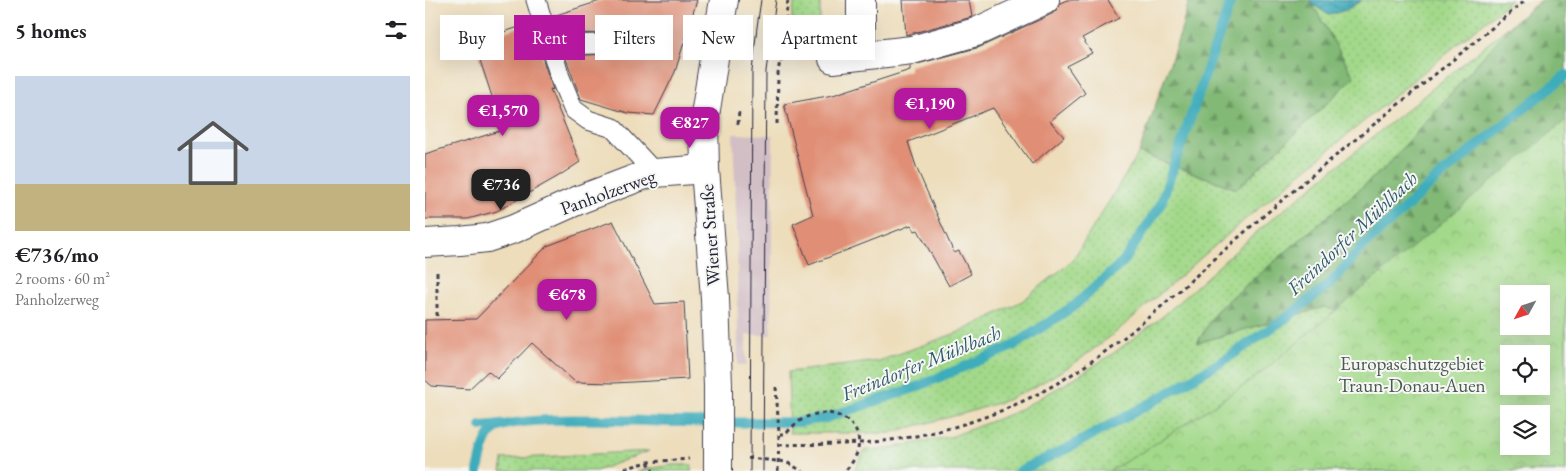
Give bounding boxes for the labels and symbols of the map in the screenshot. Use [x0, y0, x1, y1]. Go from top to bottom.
pin: €1,190 [889, 88, 971, 130]
pin: €1,570 [462, 94, 544, 137]
pin: €827 [660, 106, 720, 149]
street label: Panholzerweg [557, 163, 660, 221]
water label: Freindorfer Mühlbach [1280, 165, 1423, 301]
pin: €736 [471, 168, 531, 211]
street label: Wiener Straße [694, 183, 726, 287]
pin: €678 [537, 278, 597, 321]
north arrow [1500, 285, 1550, 335]
water label: Freindorfer Mühlbach [836, 319, 1005, 407]
park label: Europaschutzgebiet Traun-Donau-Auen [1338, 351, 1486, 398]

